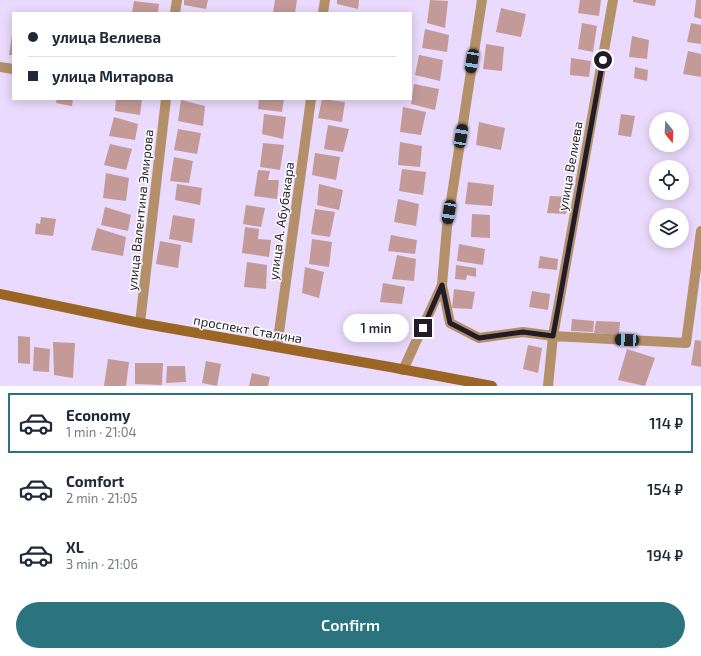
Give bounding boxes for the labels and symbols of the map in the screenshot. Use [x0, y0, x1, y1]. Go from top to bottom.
car [464, 48, 480, 74]
route start [594, 51, 612, 69]
north arrow [649, 112, 689, 152]
street label: улица Велиева [554, 120, 586, 212]
car [453, 123, 469, 149]
street label: улица Валентина Эмирова [124, 128, 156, 292]
street label: улица А. Абубакара [265, 161, 297, 281]
car [441, 199, 457, 225]
street label: проспект Сталина [192, 312, 304, 346]
callout: 1 min [343, 314, 409, 342]
route end [414, 319, 432, 337]
car [615, 333, 639, 347]

